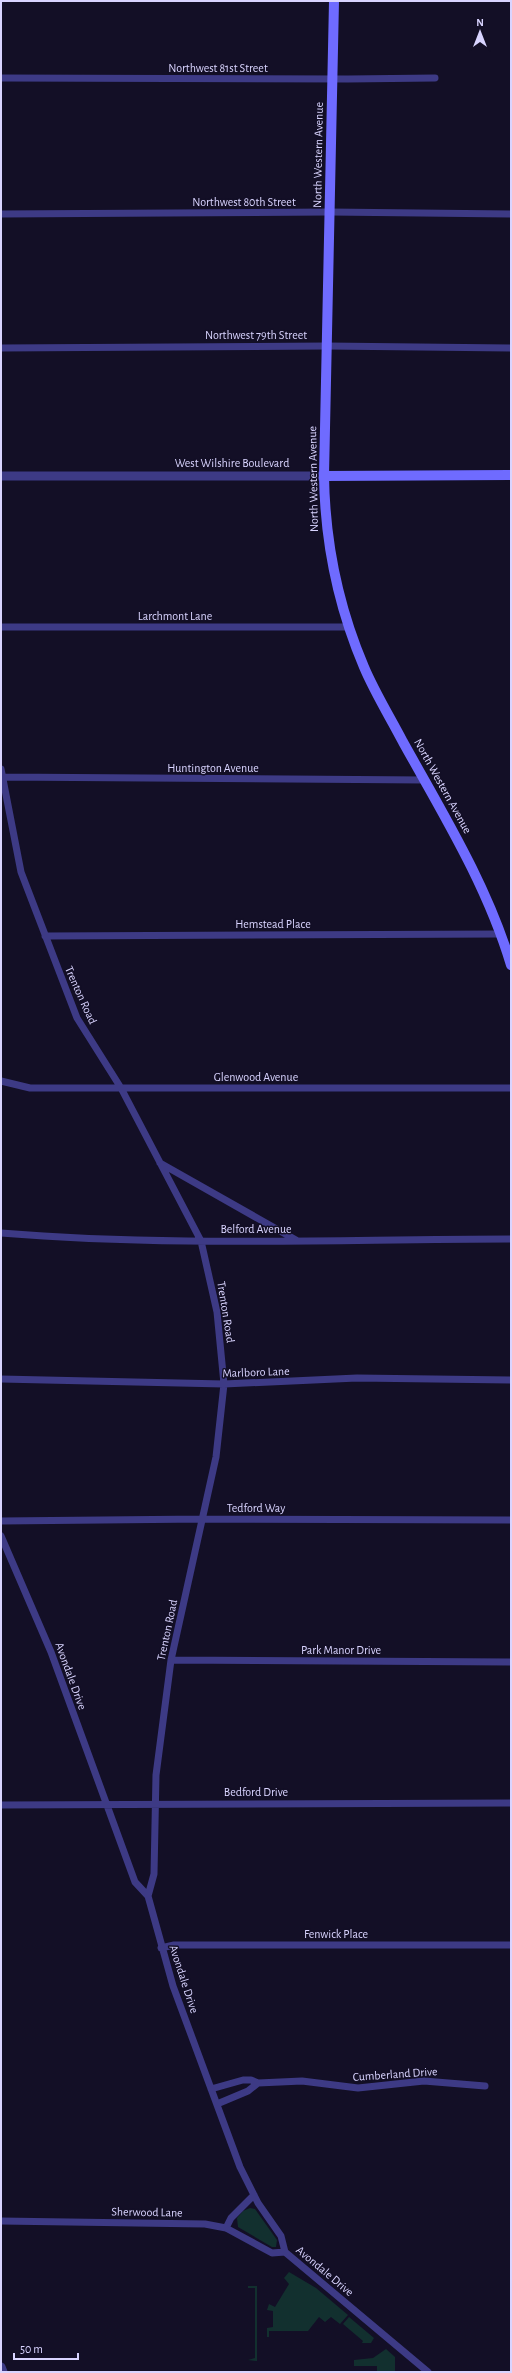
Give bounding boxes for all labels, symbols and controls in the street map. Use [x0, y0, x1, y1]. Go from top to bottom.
north arrow [460, 12, 500, 52]
text: N [476, 17, 484, 28]
street label: Northwest 81st Street [168, 62, 268, 74]
street label: North Western Avenue [311, 102, 325, 208]
street label: Northwest 80th Street [192, 196, 296, 208]
street label: Northwest 79th Street [205, 329, 307, 341]
street label: North Western Avenue [306, 426, 320, 532]
street label: West Wilshire Boulevard [175, 457, 289, 469]
street label: Larchmont Lane [138, 610, 212, 622]
street label: North Western Avenue [412, 737, 474, 835]
street label: Huntington Avenue [167, 762, 259, 774]
street label: Hemstead Place [235, 918, 311, 930]
street label: Trenton Road [63, 964, 99, 1026]
street label: Glenwood Avenue [214, 1071, 298, 1083]
street label: Belford Avenue [220, 1223, 292, 1235]
street label: Trenton Road [215, 1280, 237, 1344]
street label: Marlboro Lane [222, 1365, 290, 1379]
street label: Tedford Way [227, 1502, 285, 1515]
street label: Trenton Road [155, 1598, 179, 1662]
street label: Avondale Drive [53, 1641, 89, 1711]
street label: Park Manor Drive [301, 1644, 381, 1656]
street label: Bedford Drive [224, 1786, 288, 1798]
street label: Fenwick Place [304, 1928, 368, 1940]
street label: Avondale Drive [167, 1943, 201, 2015]
street label: Cumberland Drive [352, 2065, 438, 2083]
street label: Sherwood Lane [111, 2205, 183, 2219]
street label: Avondale Drive [294, 2244, 356, 2298]
scale bar [14, 2335, 78, 2361]
text: 50 m [20, 2343, 43, 2355]

